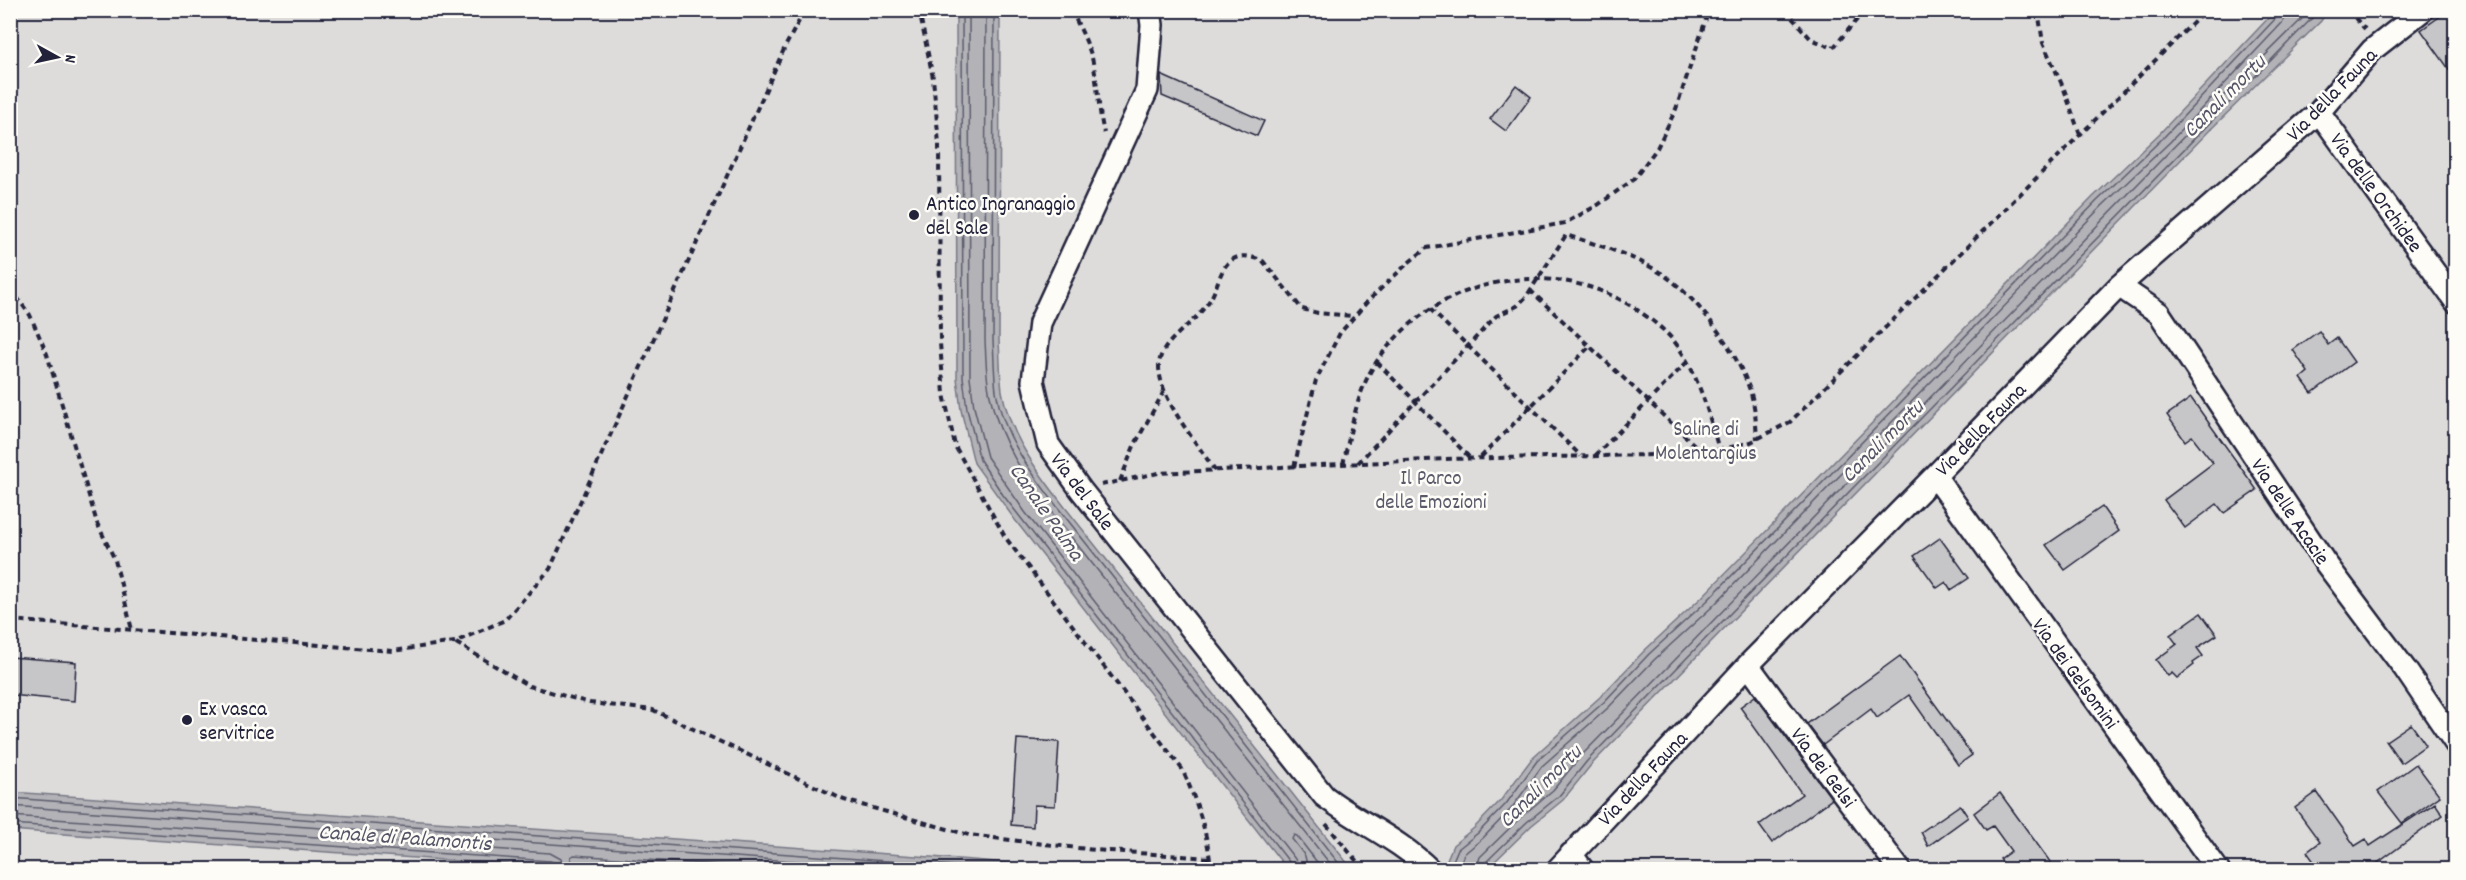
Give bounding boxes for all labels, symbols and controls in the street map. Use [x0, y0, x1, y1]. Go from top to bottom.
north arrow [27, 27, 87, 87]
street label: Via della Fauna [2281, 42, 2386, 150]
water label: Canali mortu [2177, 48, 2275, 146]
text: N [57, 53, 81, 64]
street label: Via delle Orchidee [2321, 128, 2428, 260]
place label: Antico Ingranaggio del Sale [926, 191, 1076, 245]
marker: Antico Ingranaggio del Sale [907, 208, 921, 222]
street label: Via della Fauna [1930, 377, 2035, 485]
water label: Canali mortu [1835, 393, 1933, 491]
park label: Saline di Molentargius [1655, 416, 1757, 470]
street label: Via del Sale [1041, 447, 1120, 538]
street label: Via delle Acacie [2242, 453, 2335, 572]
water label: Canale Palma [1000, 458, 1091, 569]
park label: Il Parco delle Emozioni [1375, 465, 1487, 519]
street label: Via dei Gelsomini [2023, 613, 2124, 737]
place label: Ex vasca servitrice [199, 696, 275, 750]
marker: Ex vasca servitrice [180, 713, 194, 727]
street label: Via dei Gelsi [1781, 722, 1862, 815]
street label: Via della Fauna [1592, 725, 1697, 834]
water label: Canali mortu [1493, 738, 1591, 836]
water label: Canale di Palamontis [317, 818, 493, 861]

